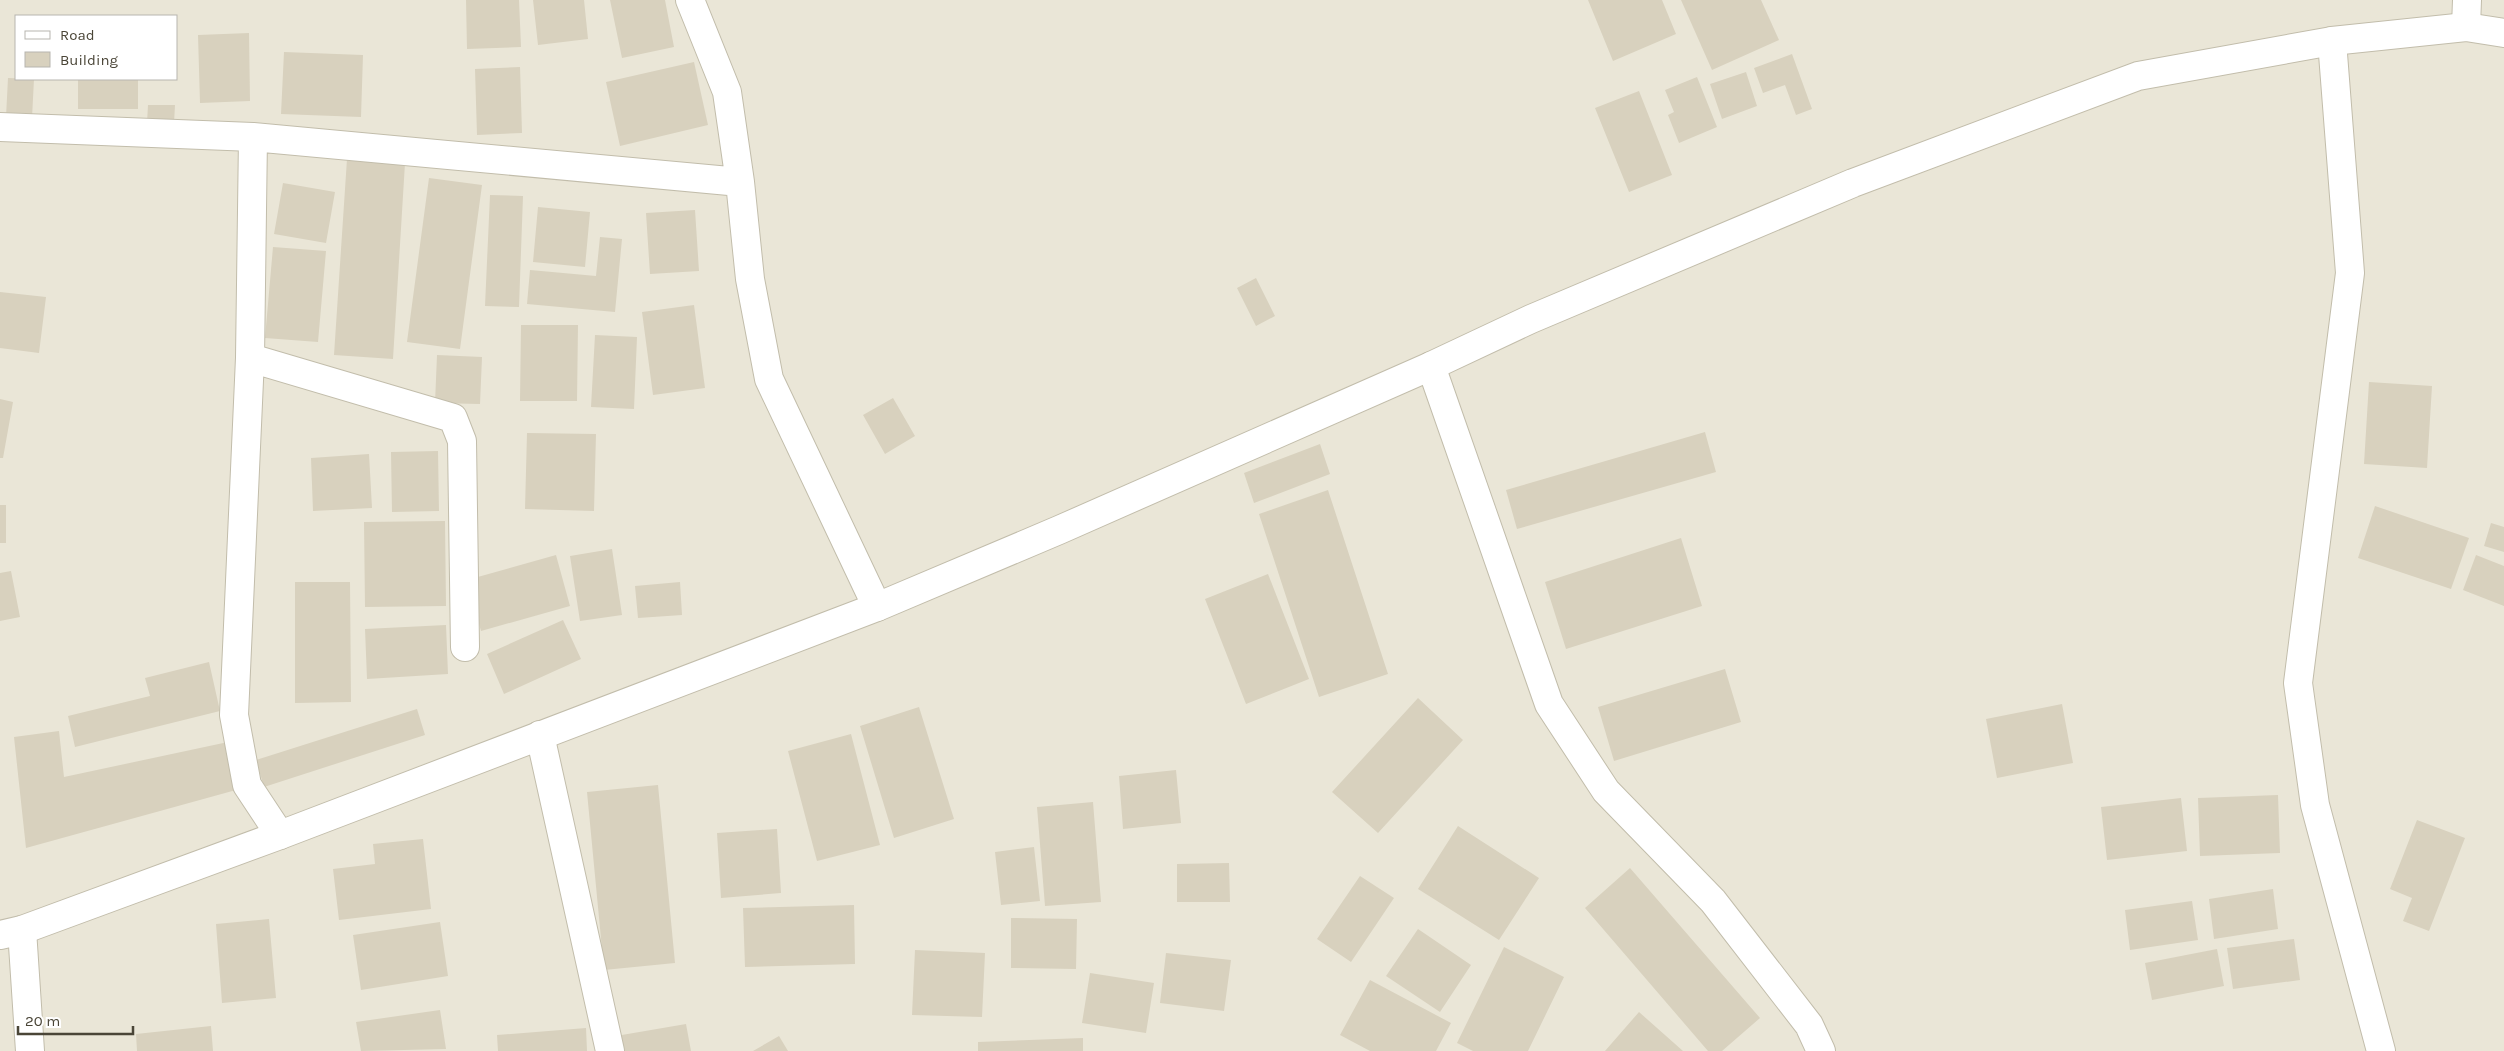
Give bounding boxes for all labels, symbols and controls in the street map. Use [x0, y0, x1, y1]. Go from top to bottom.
legend [15, 15, 178, 80]
text: Road [60, 26, 95, 44]
text: Building [60, 51, 118, 69]
scale bar [18, 1004, 132, 1036]
text: 20 m [25, 1012, 60, 1030]

